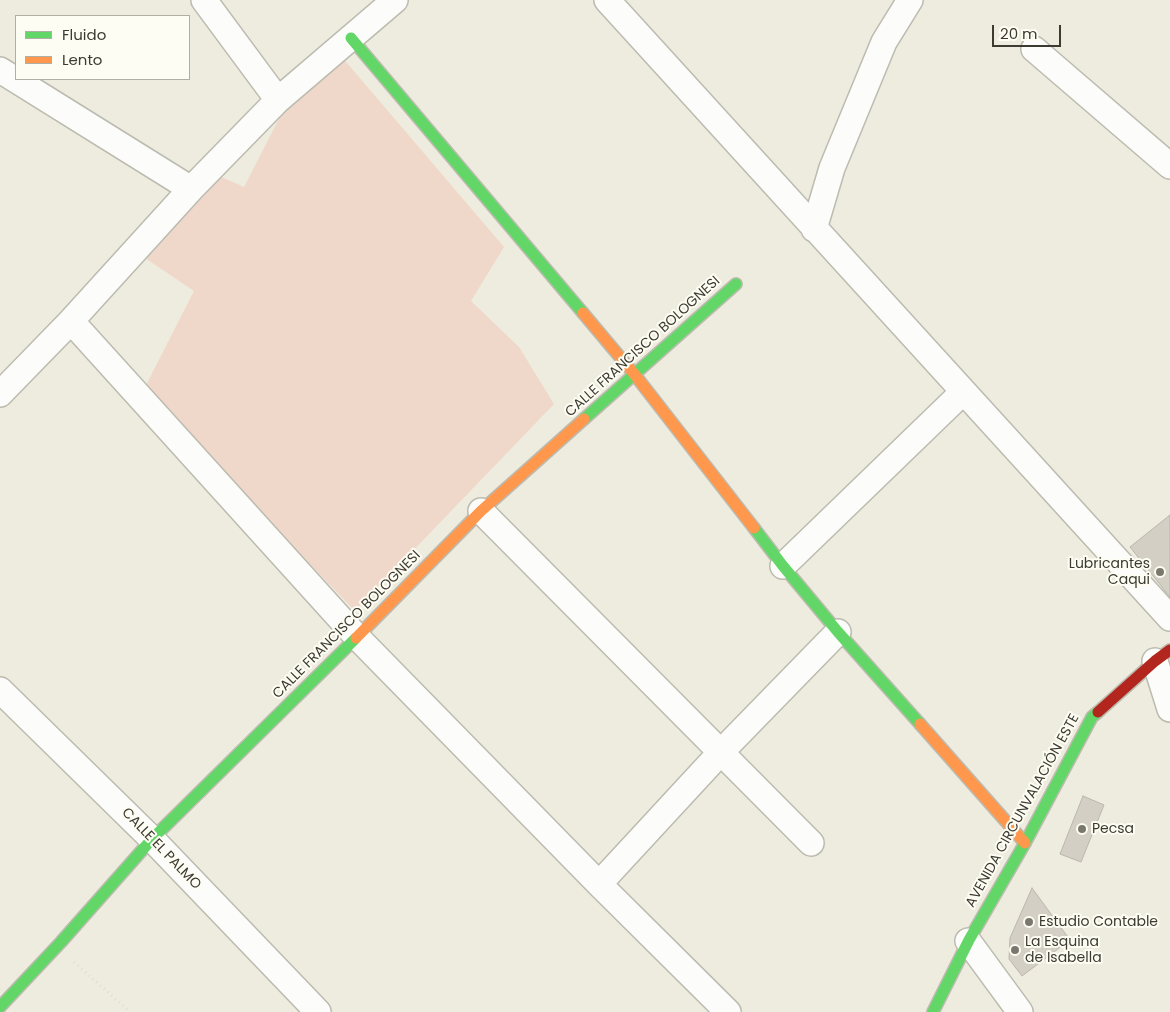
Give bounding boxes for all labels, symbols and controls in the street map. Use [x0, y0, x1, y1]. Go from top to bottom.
legend [15, 15, 190, 80]
scale bar [995, 15, 1064, 47]
text: 20 m [1000, 23, 1038, 44]
text: Fluido [62, 24, 106, 45]
text: Lento [62, 49, 102, 70]
street label: CALLE FRANCISCO BOLOGNESI [562, 273, 724, 421]
street label: CALLE FRANCISCO BOLOGNESI [270, 548, 424, 702]
place label: Lubricantes Caqui [1069, 556, 1150, 588]
marker: Lubricantes Caqui [1154, 566, 1166, 578]
street label: AVENIDA CIRCUNVALACIÓN ESTE [963, 711, 1083, 911]
street label: CALLE EL PALMO [118, 805, 204, 893]
place label: Pecsa [1092, 821, 1134, 837]
marker: Pecsa [1076, 823, 1088, 835]
place label: Estudio Contable [1039, 914, 1158, 930]
marker: Estudio Contable [1023, 916, 1035, 928]
place label: La Esquina de Isabella [1025, 934, 1102, 966]
marker: La Esquina de Isabella [1009, 944, 1021, 956]

